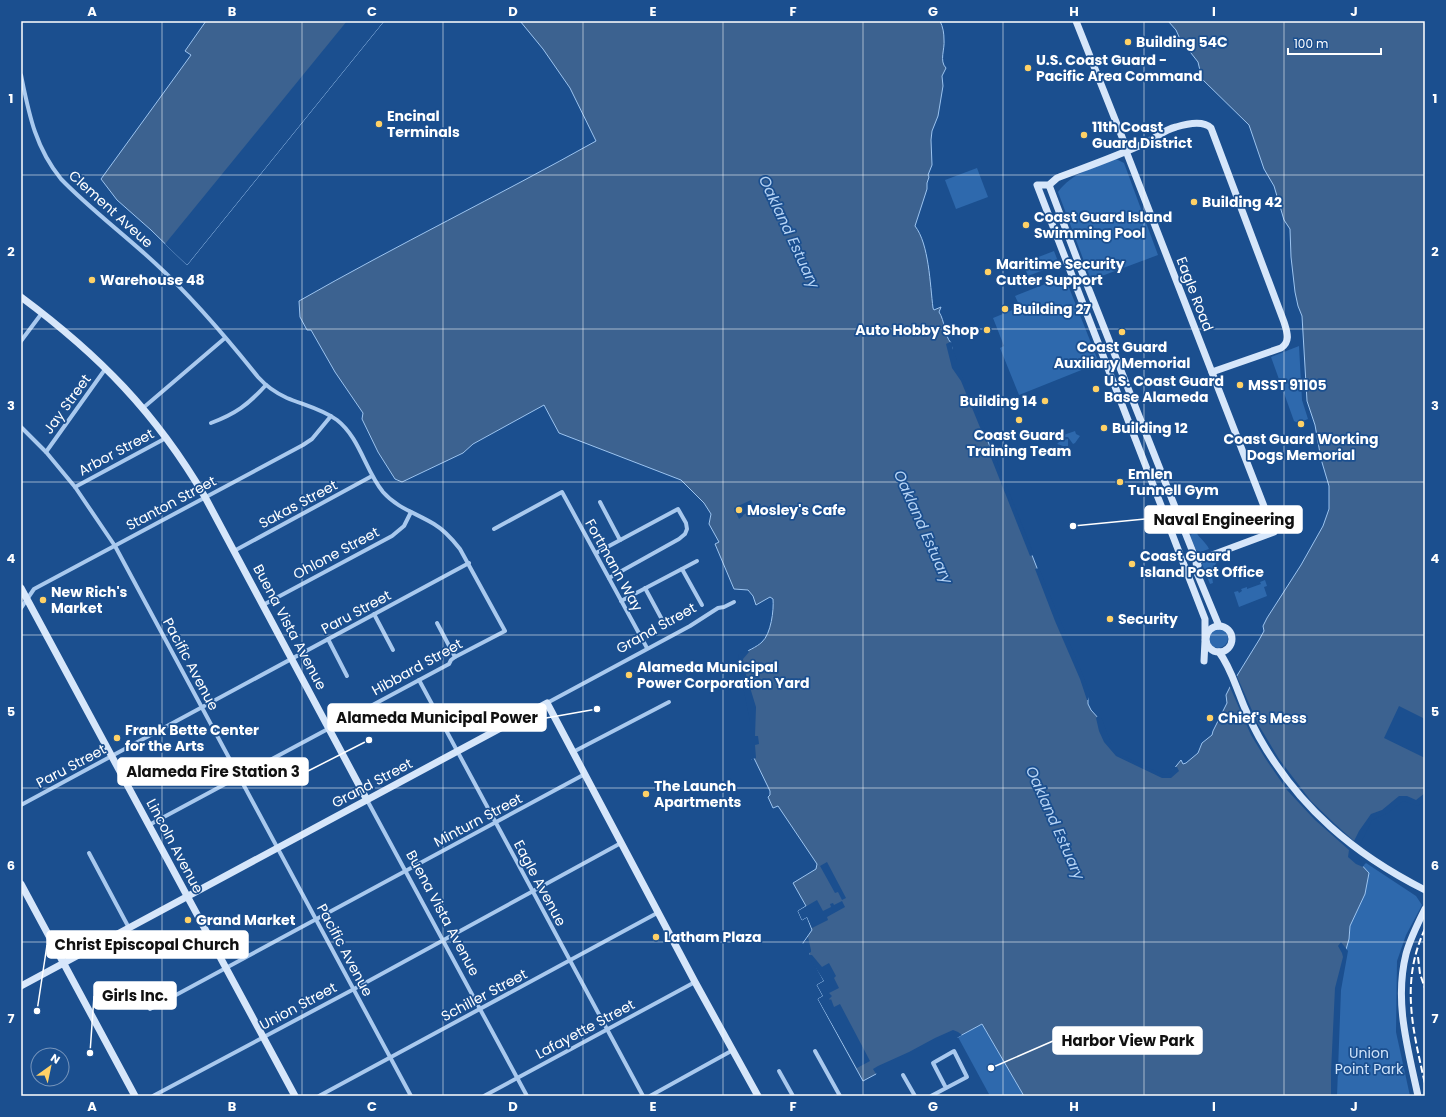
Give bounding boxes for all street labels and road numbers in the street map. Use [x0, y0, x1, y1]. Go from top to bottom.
street label: Clement Aveue [64, 166, 158, 253]
street label: Eagle Road [1172, 254, 1218, 334]
street label: Jay Street [38, 370, 96, 438]
street label: Arbor Street [75, 424, 157, 480]
street label: Stanton Street [122, 471, 220, 535]
street label: Sakas Street [255, 475, 341, 533]
street label: Fortmann Way [580, 515, 648, 615]
street label: Ohlone Street [289, 522, 383, 584]
street label: Buena Vista Avenue [248, 561, 332, 694]
street label: Paru Street [318, 585, 394, 639]
street label: Grand Street [612, 598, 700, 658]
street label: Pacific Avenue [158, 614, 224, 714]
street label: Hibbard Street [368, 634, 466, 700]
street label: Paru Street [33, 739, 109, 793]
street label: Grand Street [328, 753, 416, 813]
street label: Minturn Street [430, 788, 526, 852]
street label: Lincoln Avenue [142, 795, 209, 897]
street label: Eagle Avenue [509, 837, 571, 930]
street label: Buena Vista Avenue [401, 847, 485, 980]
street label: Pacific Avenue [312, 900, 378, 1000]
street label: Schiller Street [438, 964, 530, 1026]
street label: Union Street [256, 977, 340, 1035]
street label: Lafayette Street [532, 994, 638, 1064]

